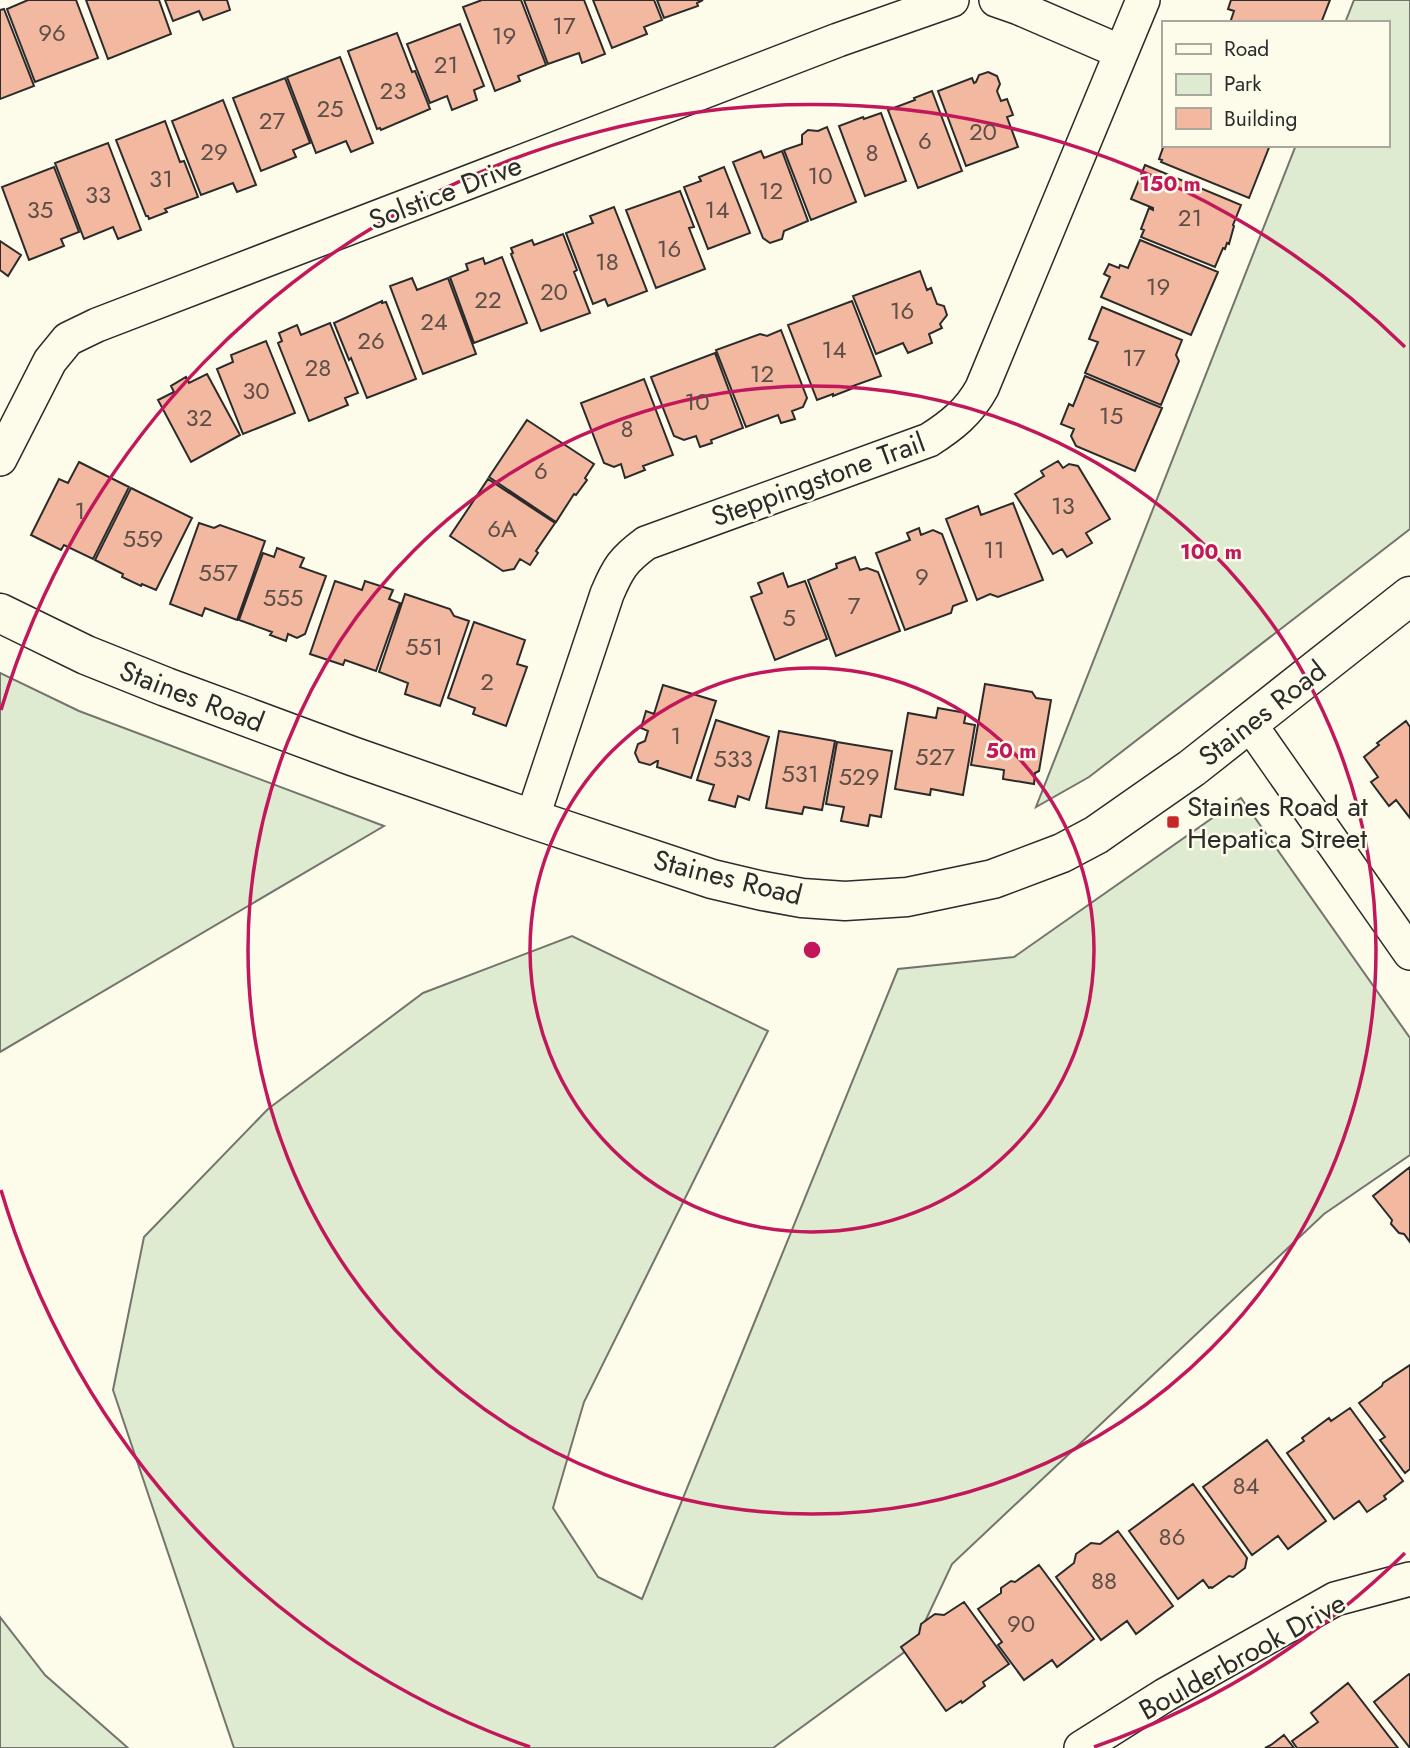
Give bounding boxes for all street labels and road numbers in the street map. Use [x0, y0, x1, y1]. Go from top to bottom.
street label: Solstice Drive [363, 145, 528, 240]
street label: Steppingstone Trail [706, 422, 931, 537]
street label: Staines Road [114, 650, 270, 743]
street label: Staines Road [1190, 650, 1335, 776]
street label: Staines Road [649, 839, 807, 916]
street label: Boulderbrook Drive [1131, 1583, 1353, 1730]

